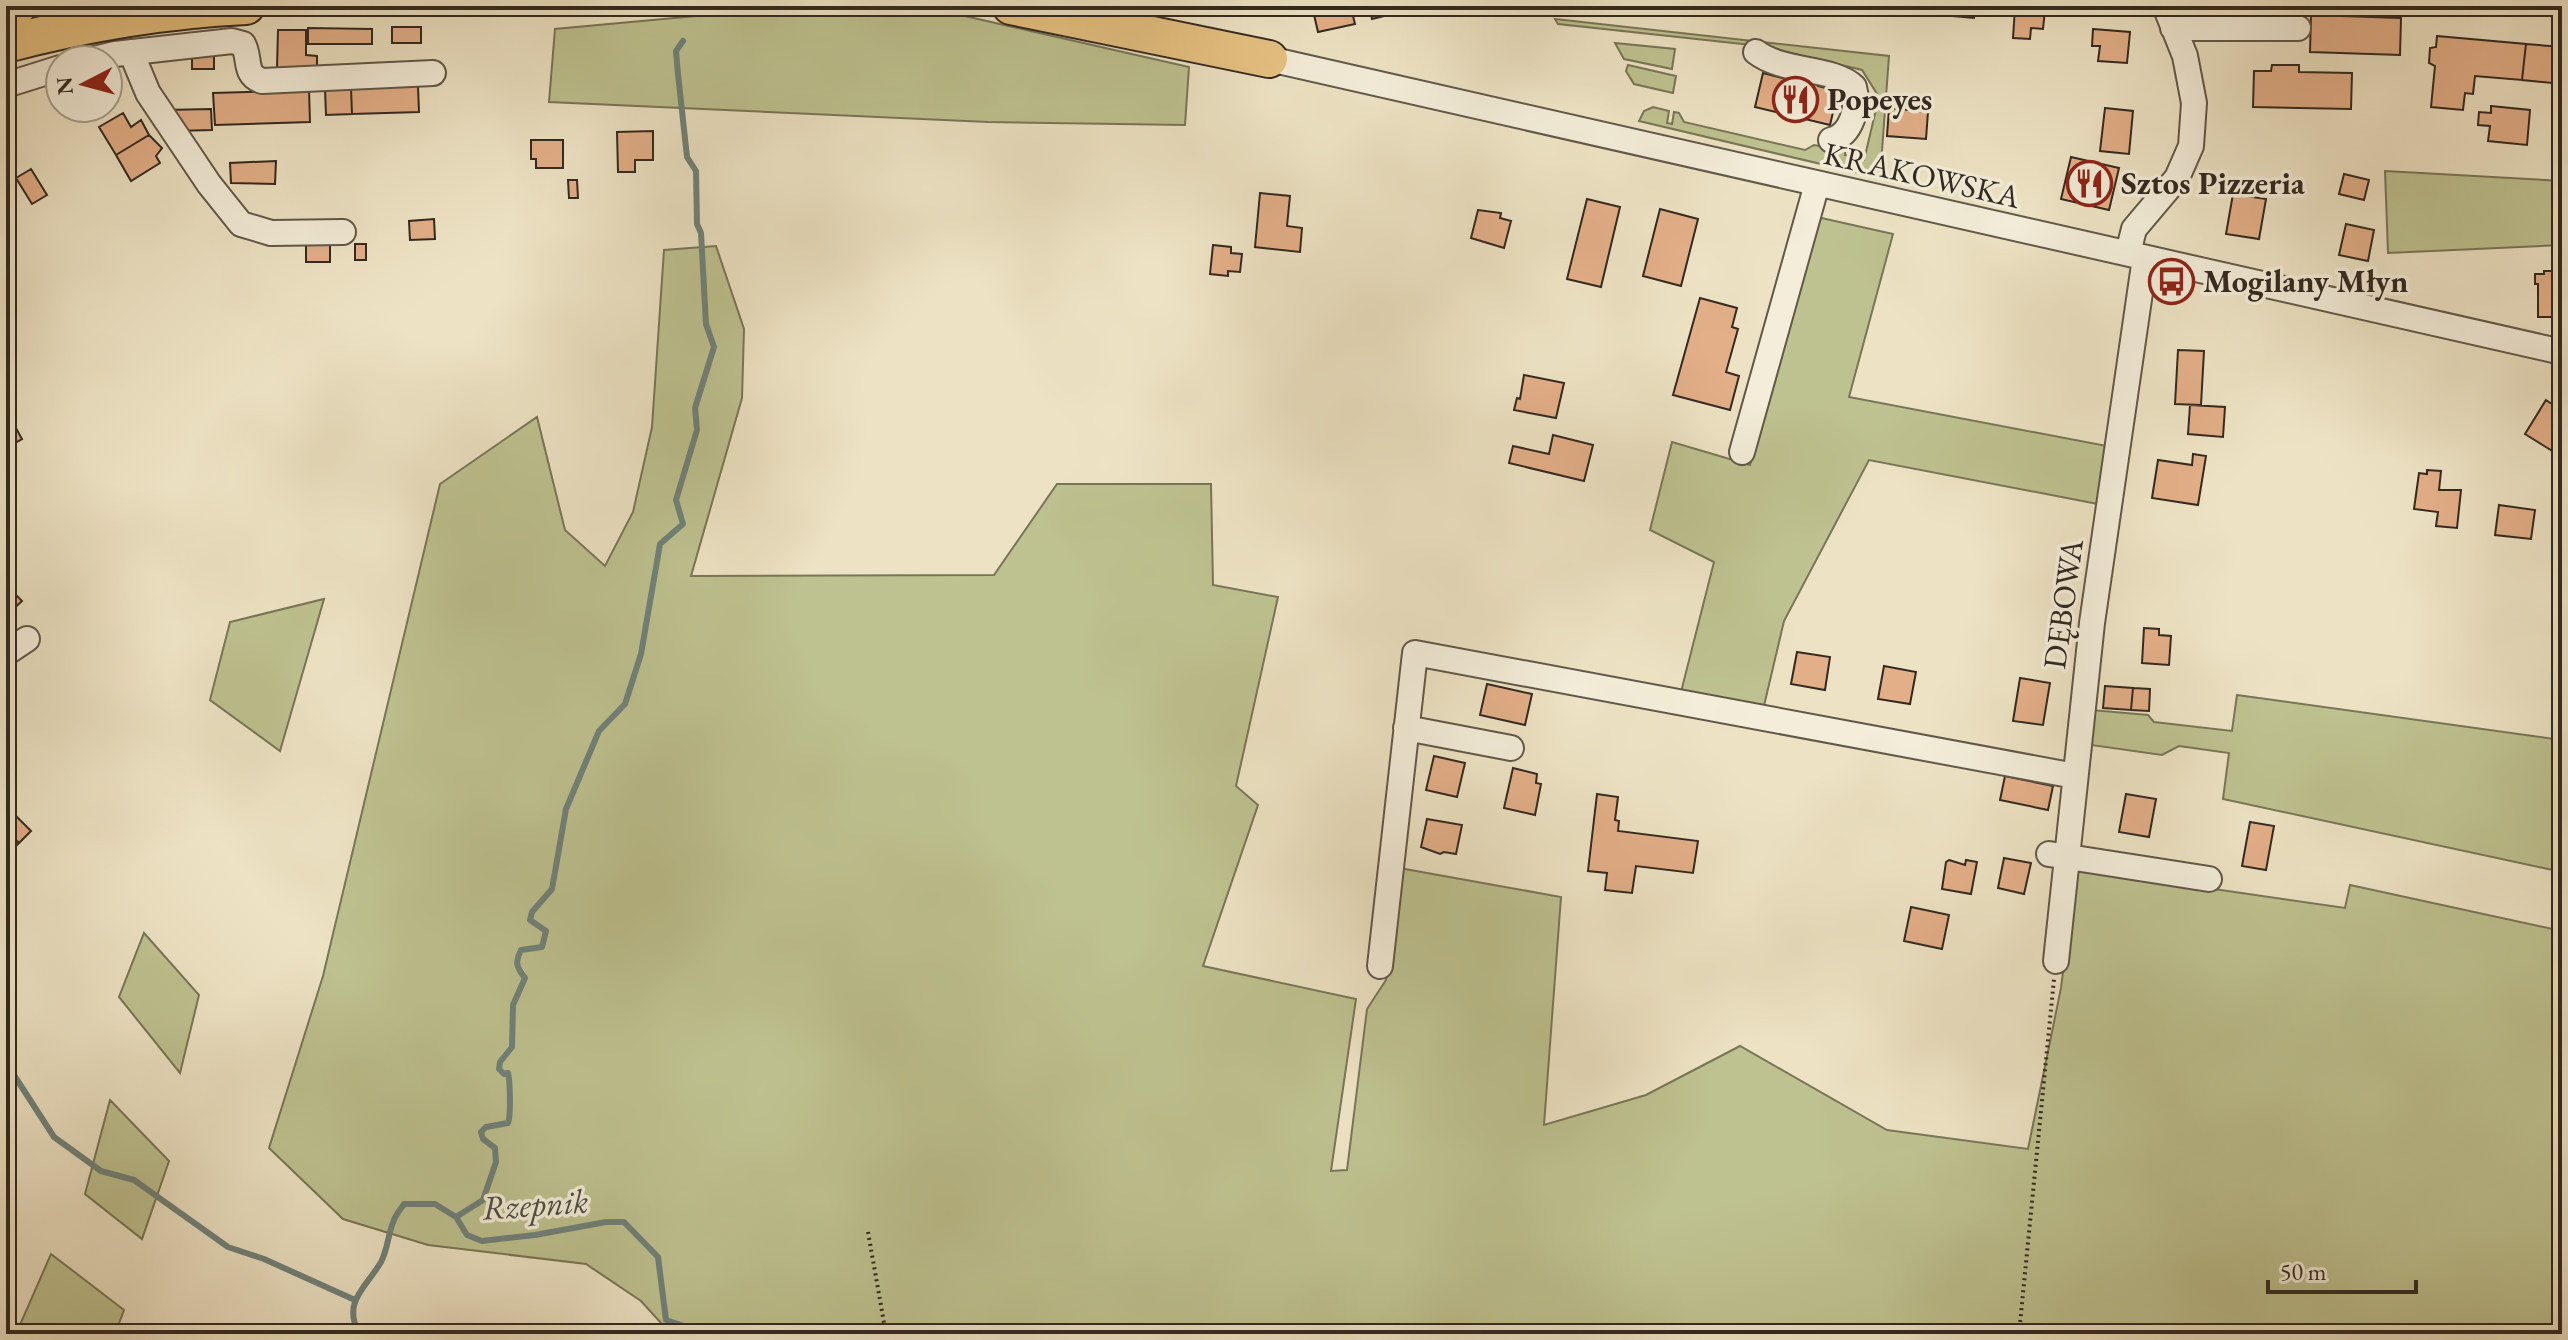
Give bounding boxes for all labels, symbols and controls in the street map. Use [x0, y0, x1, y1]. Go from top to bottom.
north arrow [44, 44, 124, 124]
text: N [49, 75, 80, 96]
restaurant icon: Popeyes [1772, 75, 1820, 123]
place label: Popeyes [1827, 78, 1932, 120]
street label: KRAKOWSKA [1820, 132, 2025, 218]
restaurant icon: Sztos Pizzeria [2066, 159, 2114, 207]
place label: Sztos Pizzeria [2121, 162, 2306, 204]
bus stop icon: Mogilany Młyn [2148, 257, 2196, 305]
place label: Mogilany Młyn [2203, 260, 2408, 302]
street label: DĘBOWA [2033, 536, 2093, 672]
water label: Rzepnik [480, 1178, 590, 1230]
scale bar [2268, 1244, 2416, 1294]
text: 50 m [2280, 1256, 2327, 1287]

